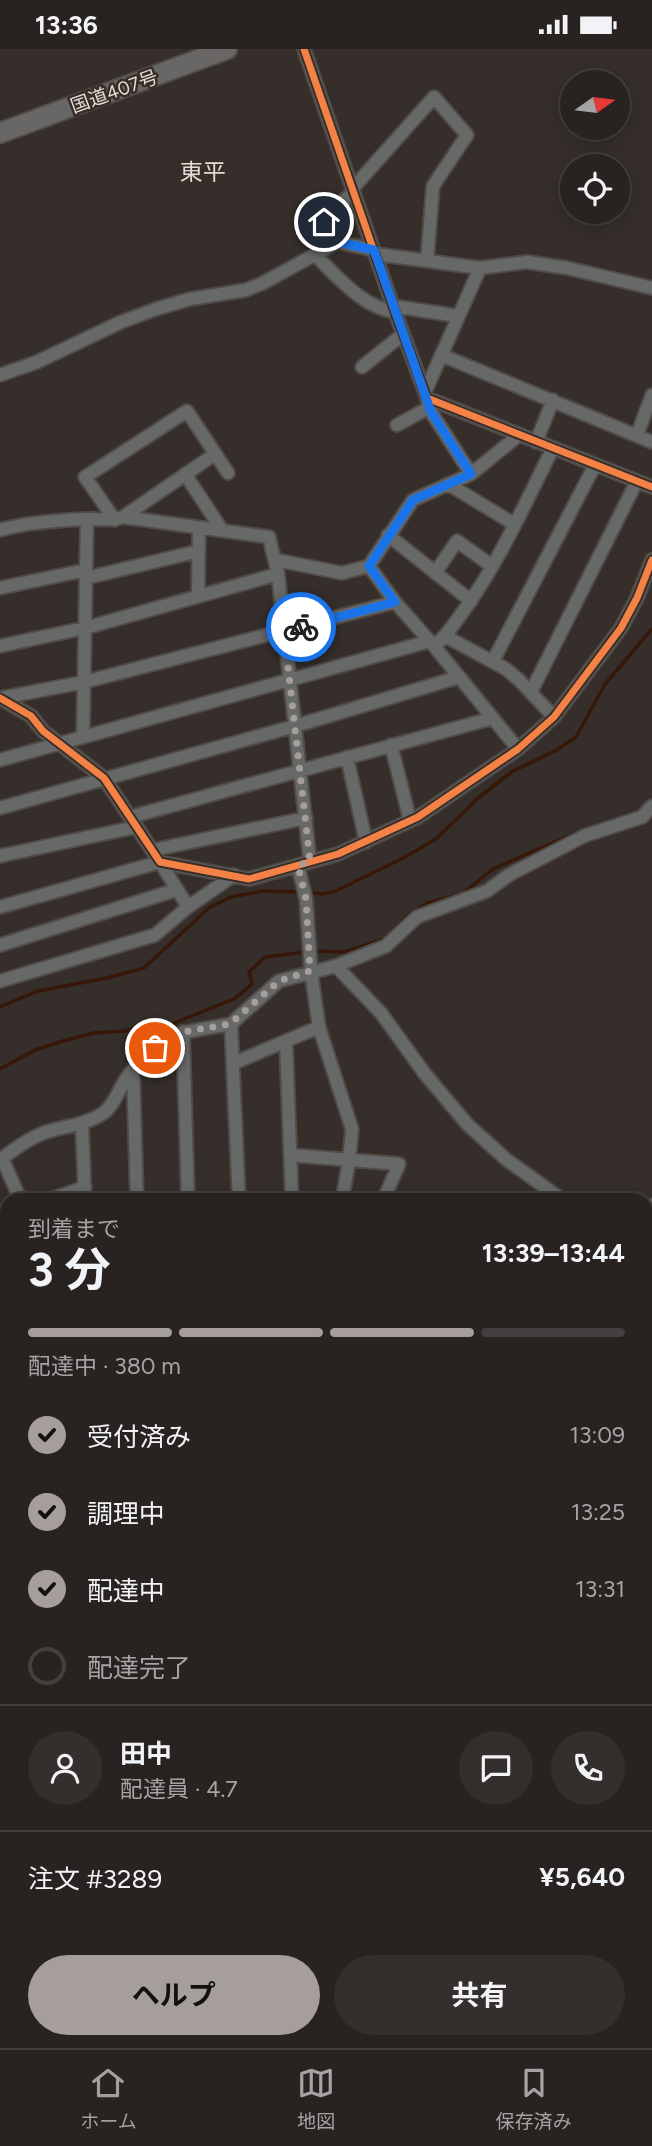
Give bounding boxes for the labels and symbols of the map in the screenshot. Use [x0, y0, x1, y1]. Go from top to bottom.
street label: 国道407号 [67, 65, 161, 118]
north arrow [560, 70, 630, 140]
district label: 東平 [180, 158, 226, 186]
pin [294, 192, 354, 252]
courier [266, 592, 336, 662]
pin [125, 1018, 185, 1078]

